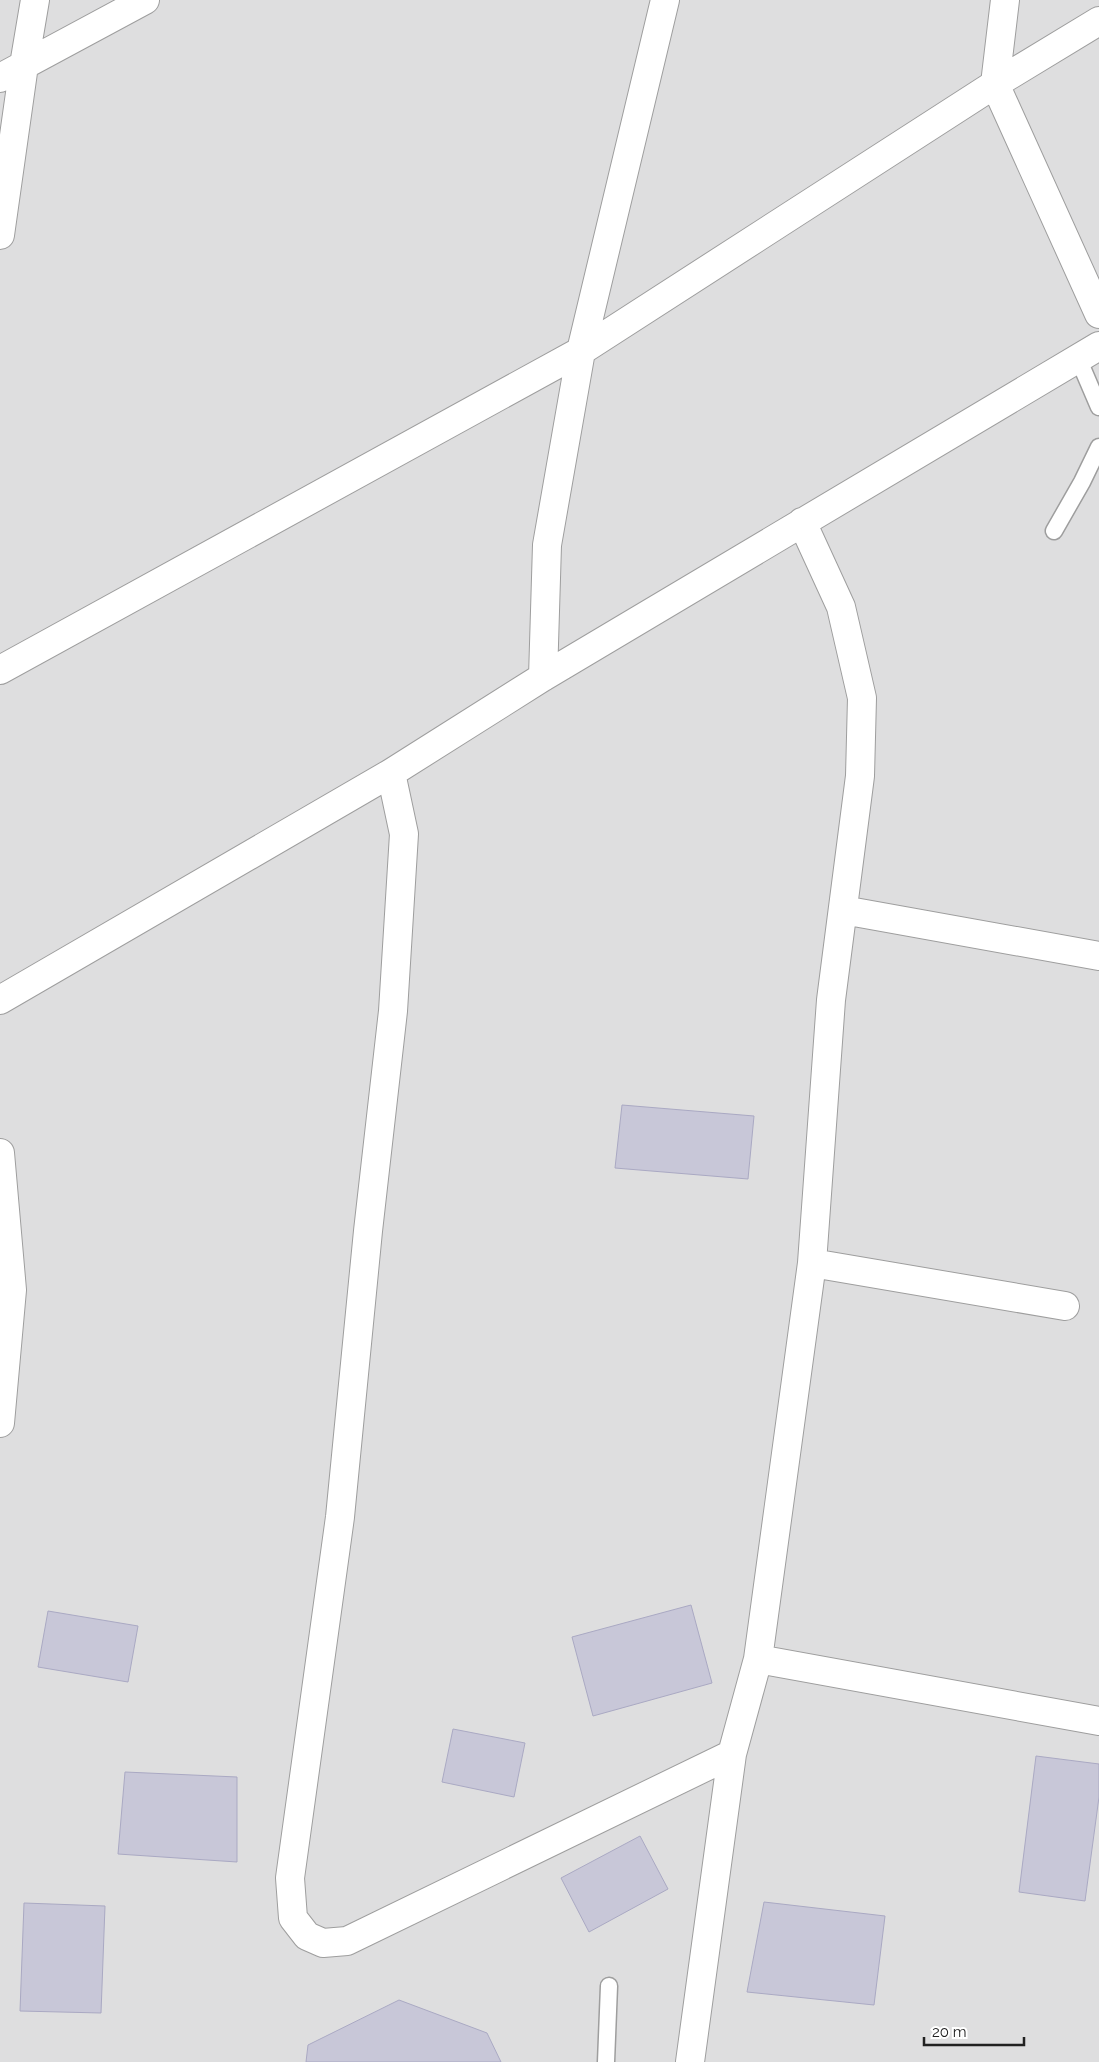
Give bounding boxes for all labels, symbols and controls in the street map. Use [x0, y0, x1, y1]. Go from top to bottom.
scale bar [924, 2014, 1024, 2046]
text: 20 m [932, 2023, 967, 2041]

